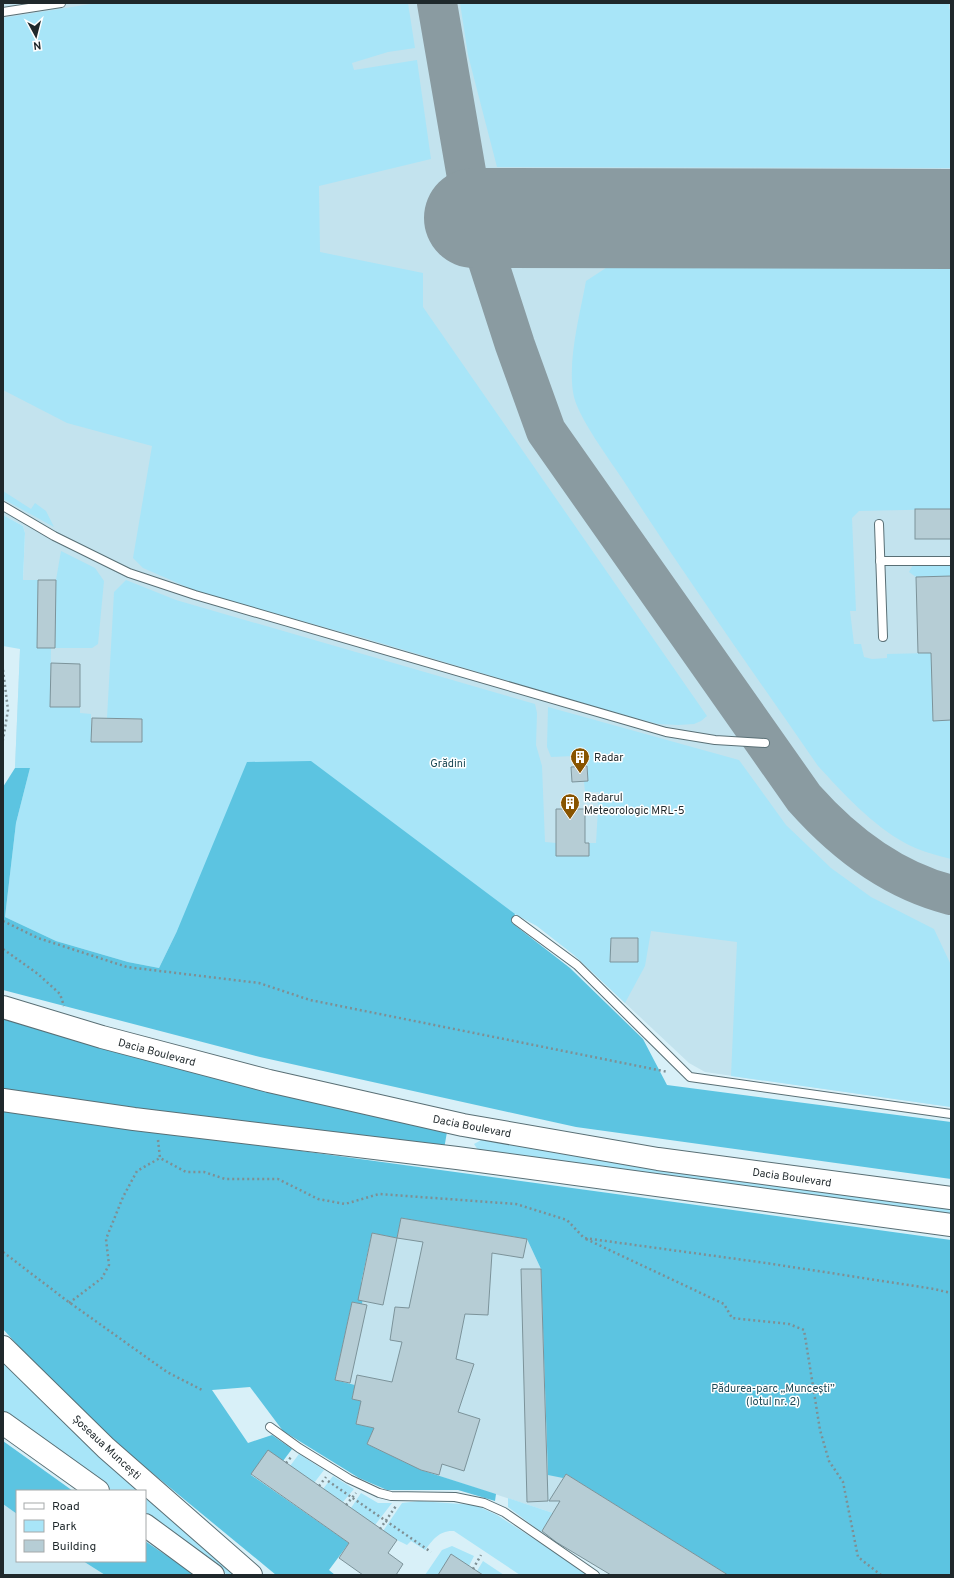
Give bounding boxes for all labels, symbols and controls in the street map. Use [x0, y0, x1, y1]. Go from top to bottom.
north arrow [16, 16, 56, 56]
text: N [32, 38, 42, 52]
building icon: Radar [569, 746, 591, 774]
place label: Radar [594, 751, 624, 765]
park label: Grădini [430, 757, 466, 771]
place label: Radarul Meteorologic MRL-5 [584, 791, 685, 818]
building icon: Radarul Meteorologic MRL-5 [559, 792, 581, 820]
street label: Dacia Boulevard [116, 1036, 197, 1070]
street label: Dacia Boulevard [431, 1113, 512, 1141]
street label: Dacia Boulevard [751, 1166, 832, 1190]
park label: Pădurea-parc „Muncești” (lotul nr. 2) [711, 1382, 835, 1409]
street label: Șoseaua Muncești [69, 1412, 143, 1483]
legend [16, 1490, 146, 1562]
text: Road [52, 1499, 80, 1515]
text: Park [52, 1519, 77, 1535]
text: Building [52, 1539, 96, 1555]

